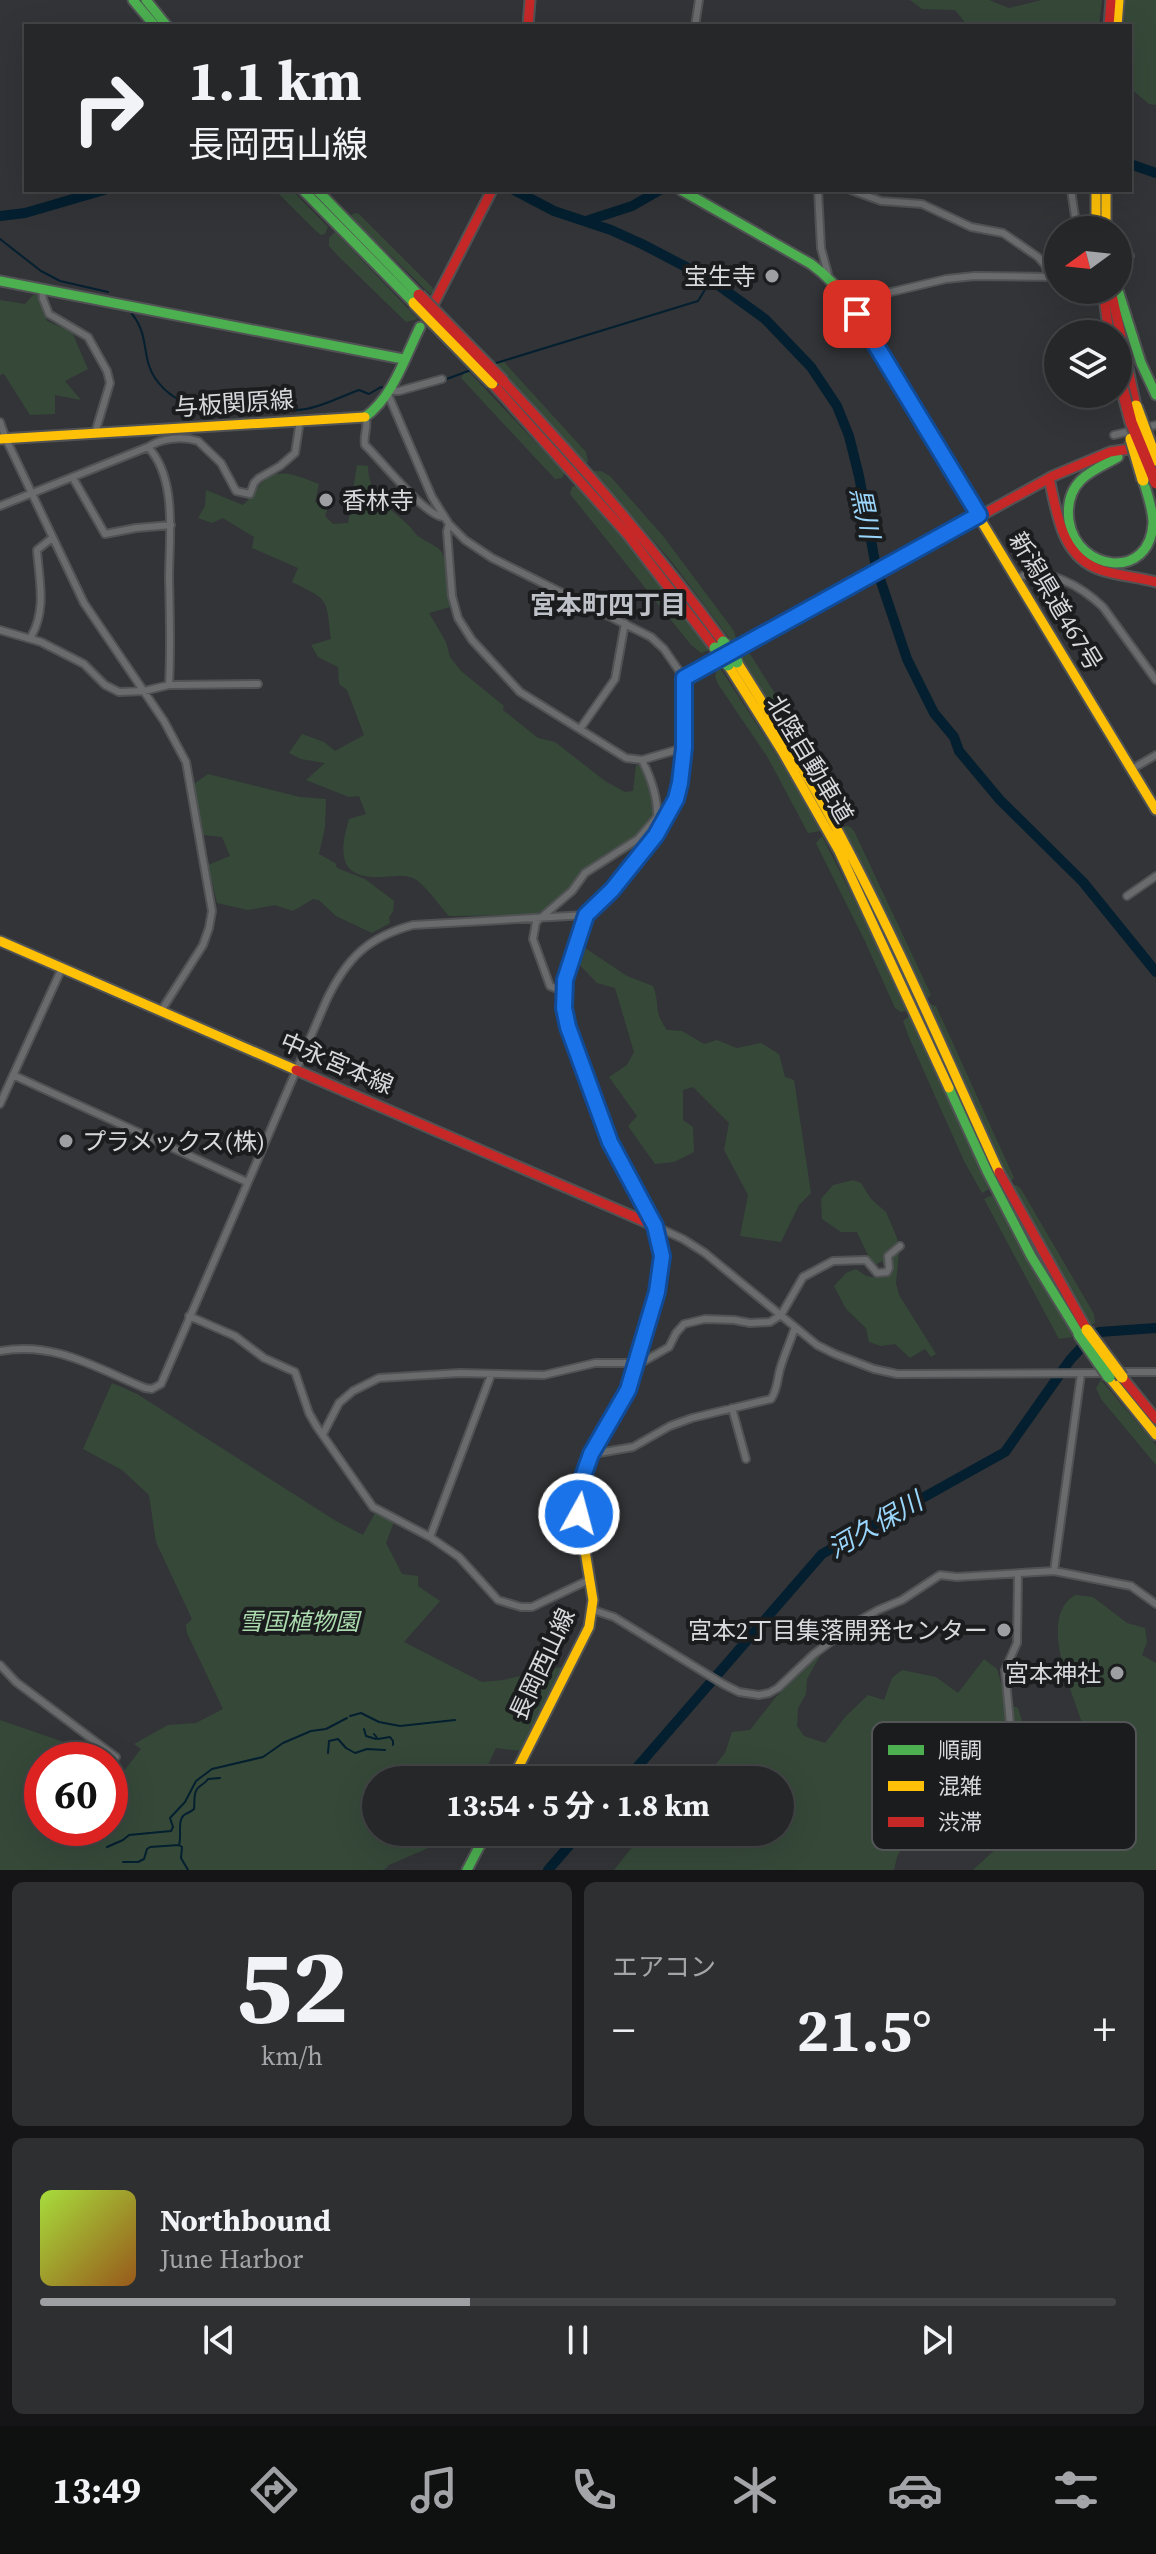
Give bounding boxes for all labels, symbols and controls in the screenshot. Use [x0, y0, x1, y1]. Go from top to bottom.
text: 1.1 km [188, 42, 362, 119]
icon: right [56, 56, 160, 160]
text: 長岡西山線 [188, 120, 368, 169]
north arrow [1044, 216, 1132, 304]
map controls [1044, 216, 1132, 408]
place label: 宝生寺 [684, 260, 756, 293]
marker: 宝生寺 [763, 267, 781, 285]
pin [823, 280, 891, 348]
icon: arrive [835, 292, 879, 336]
button: layers [1044, 320, 1132, 408]
street label: 与板関原線 [173, 382, 295, 424]
place label: 香林寺 [342, 484, 414, 517]
water label: 黒川 [842, 484, 889, 545]
marker: 香林寺 [317, 491, 335, 509]
street label: 新潟県道467号 [1002, 526, 1110, 676]
district label: 宮本町四丁目 [530, 587, 686, 623]
street label: 北陸自動車道 [759, 689, 861, 829]
street label: 中永宮本線 [275, 1024, 399, 1102]
place label: プラメックス(株) [82, 1125, 265, 1158]
marker: プラメックス(株) [57, 1132, 75, 1150]
position arrow [537, 1472, 621, 1556]
water label: 河久保川 [821, 1482, 932, 1567]
street label: 長岡西山線 [502, 1603, 582, 1725]
park label: 雪国植物園 [239, 1605, 362, 1638]
place label: 宮本2丁目集落開発センター [688, 1614, 988, 1647]
marker: 宮本2丁目集落開発センター [995, 1621, 1013, 1639]
place label: 宮本神社 [1005, 1657, 1101, 1690]
marker: 宮本神社 [1108, 1664, 1126, 1682]
legend [872, 1722, 1136, 1850]
text: 順調 [938, 1735, 982, 1765]
speed limit sign: 60 [24, 1742, 128, 1846]
text: 混雑 [938, 1771, 982, 1801]
text: 13:54 · 5 分 · 1.8 km [446, 1785, 710, 1826]
text: 渋滞 [938, 1807, 982, 1837]
text: 52 [236, 1914, 348, 2057]
text: エアコン [612, 1949, 716, 1985]
text: 21.5° [796, 1989, 932, 2071]
text: − [612, 1999, 635, 2060]
text: + [1093, 1999, 1116, 2060]
text: km/h [261, 2038, 323, 2074]
text: Northbound [160, 2200, 331, 2241]
text: June Harbor [160, 2241, 303, 2277]
icon: previous [197, 2318, 241, 2362]
icon: pause [556, 2318, 600, 2362]
icon: next [915, 2318, 959, 2362]
icon: directions [246, 2462, 302, 2518]
icon: music [406, 2462, 462, 2518]
icon: phone [566, 2462, 622, 2518]
icon: climate [727, 2462, 783, 2518]
icon: car [887, 2462, 943, 2518]
icon: filters [1048, 2462, 1104, 2518]
text: 13:49 [52, 2466, 141, 2515]

